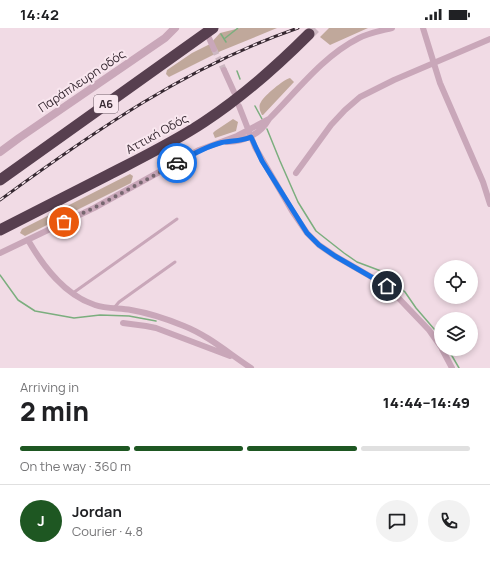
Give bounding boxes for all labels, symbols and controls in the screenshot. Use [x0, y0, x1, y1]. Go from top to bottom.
text: 14:42 [20, 4, 59, 25]
street label: Παράπλευρη οδός [35, 45, 129, 116]
road number: Α6 [94, 95, 118, 113]
street label: Αττική Οδός [122, 109, 191, 158]
courier [157, 143, 197, 183]
icon: car [166, 152, 188, 174]
pin [47, 205, 81, 239]
icon: bag [53, 211, 75, 233]
map controls [434, 260, 478, 356]
button: locate [434, 260, 478, 304]
pin [370, 269, 404, 303]
icon: home [376, 275, 398, 297]
button: layers [434, 312, 478, 356]
text: Arriving in [20, 378, 79, 396]
text: 14:44–14:49 [383, 392, 470, 413]
text: 2 min [20, 393, 89, 429]
text: On the way · 360 m [20, 457, 131, 475]
button: chat [376, 500, 418, 542]
button: phone [428, 500, 470, 542]
text: Jordan [72, 501, 122, 522]
text: J [37, 510, 45, 531]
text: Courier · 4.8 [72, 522, 143, 540]

